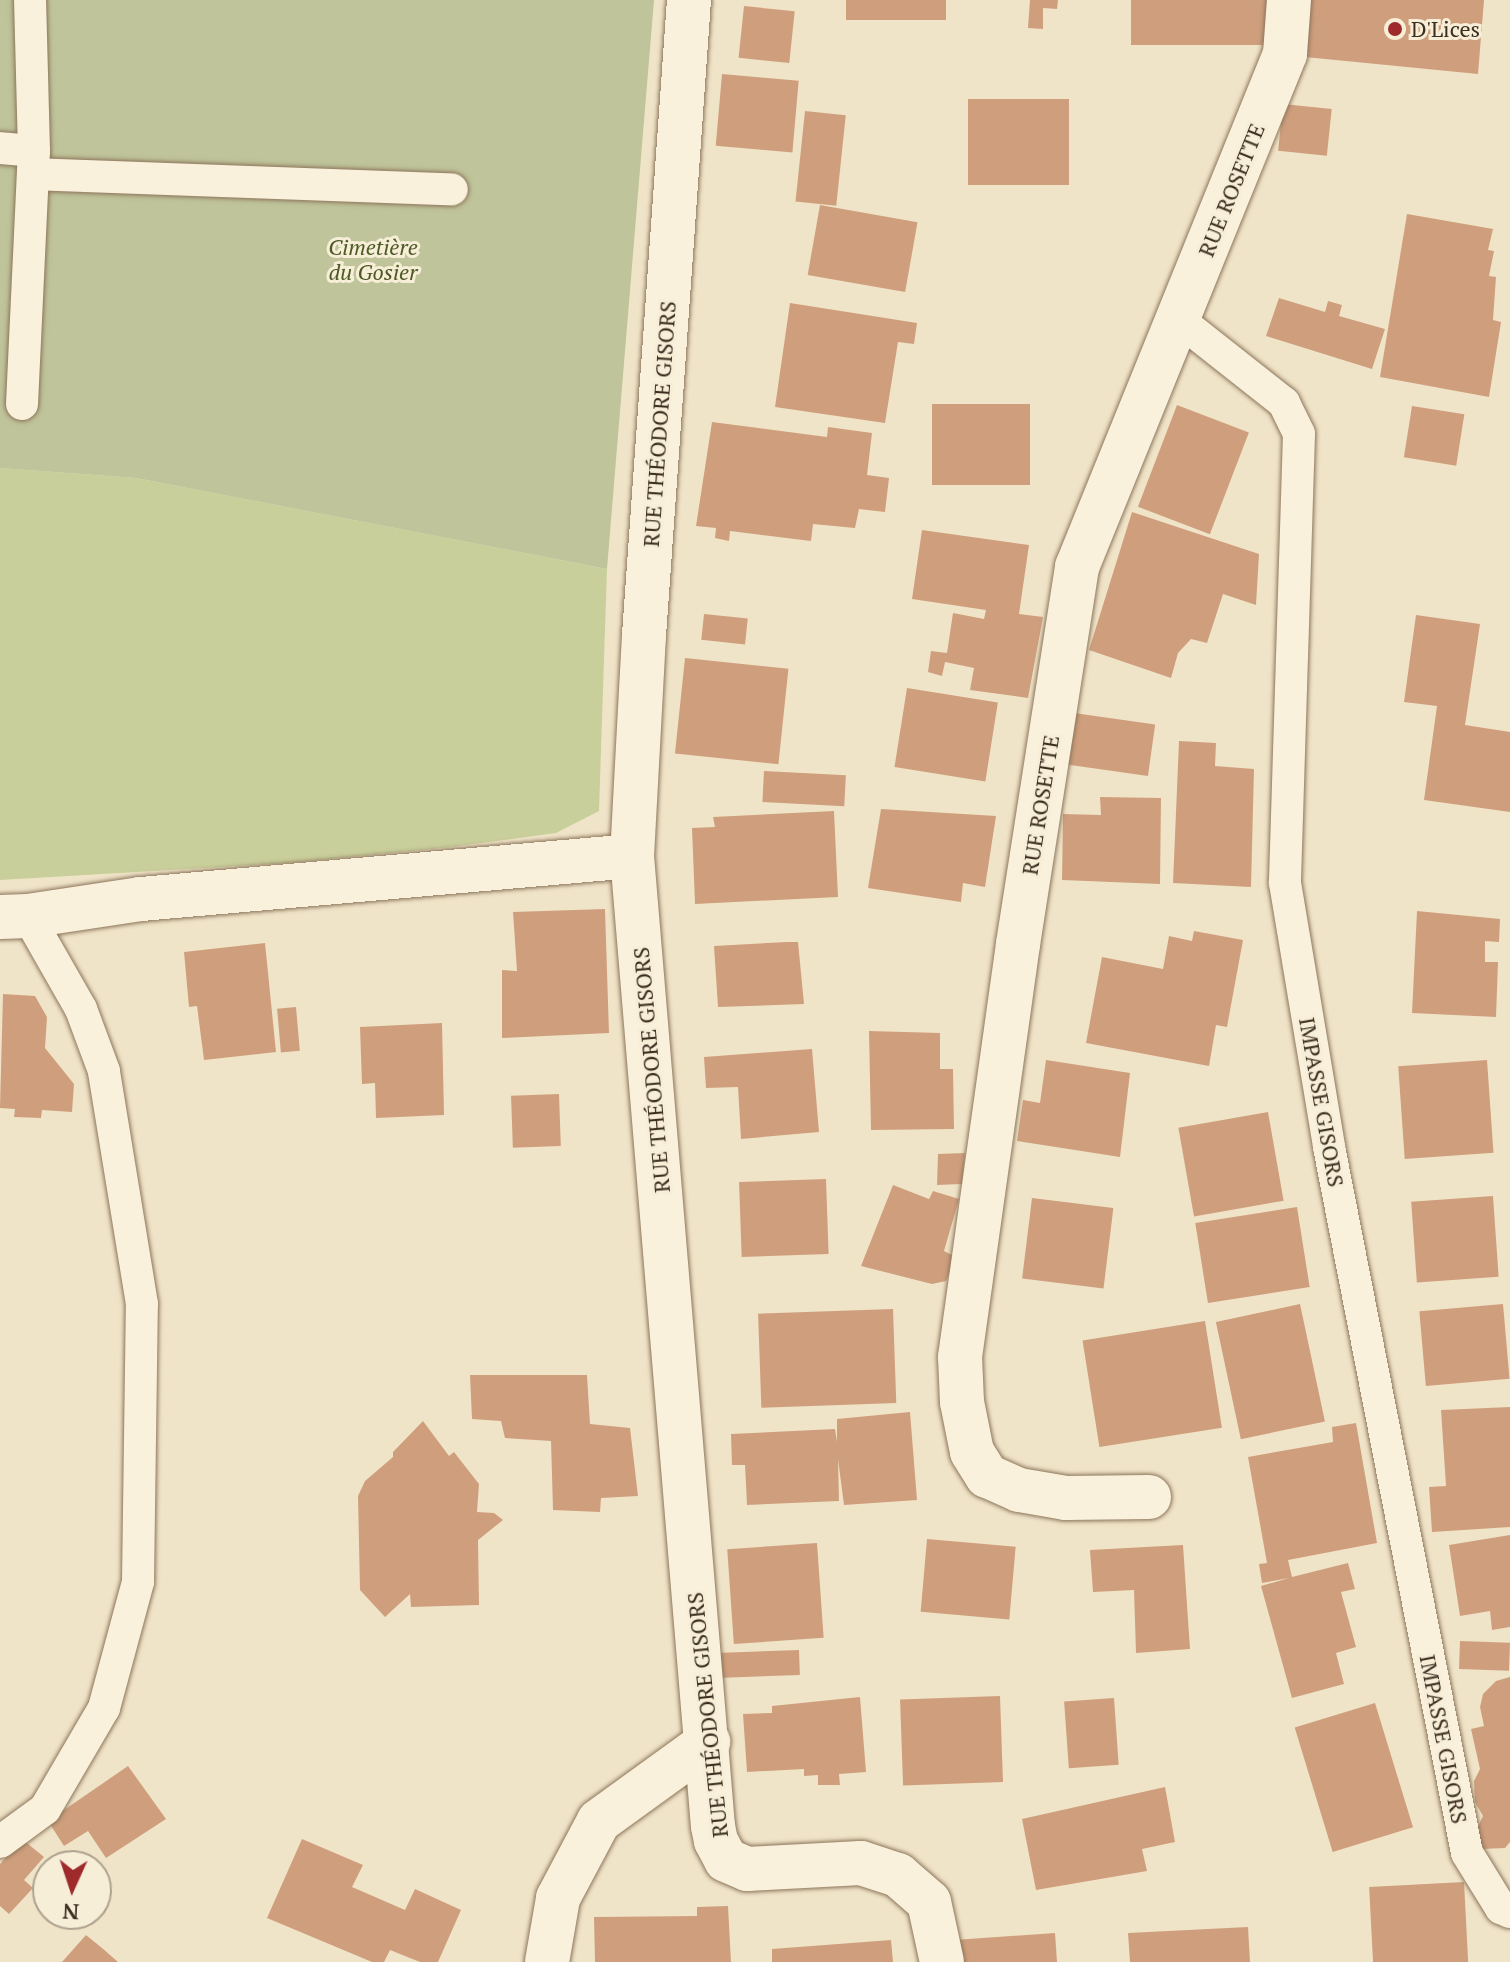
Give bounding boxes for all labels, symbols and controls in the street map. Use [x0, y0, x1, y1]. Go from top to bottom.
place label: D'Lices [1411, 16, 1480, 42]
marker: D'Lices [1386, 20, 1404, 38]
street label: RUE ROSETTE [1192, 120, 1270, 260]
park label: Cimetière du Gosier [328, 233, 418, 284]
street label: RUE THÉODORE GISORS [637, 300, 681, 548]
street label: RUE ROSETTE [1016, 733, 1064, 877]
street label: RUE THÉODORE GISORS [627, 946, 675, 1194]
street label: IMPASSE GISORS [1294, 1015, 1350, 1189]
street label: RUE THÉODORE GISORS [681, 1591, 733, 1839]
street label: IMPASSE GISORS [1415, 1652, 1473, 1826]
north arrow [32, 1850, 112, 1930]
text: N [62, 1898, 80, 1927]

